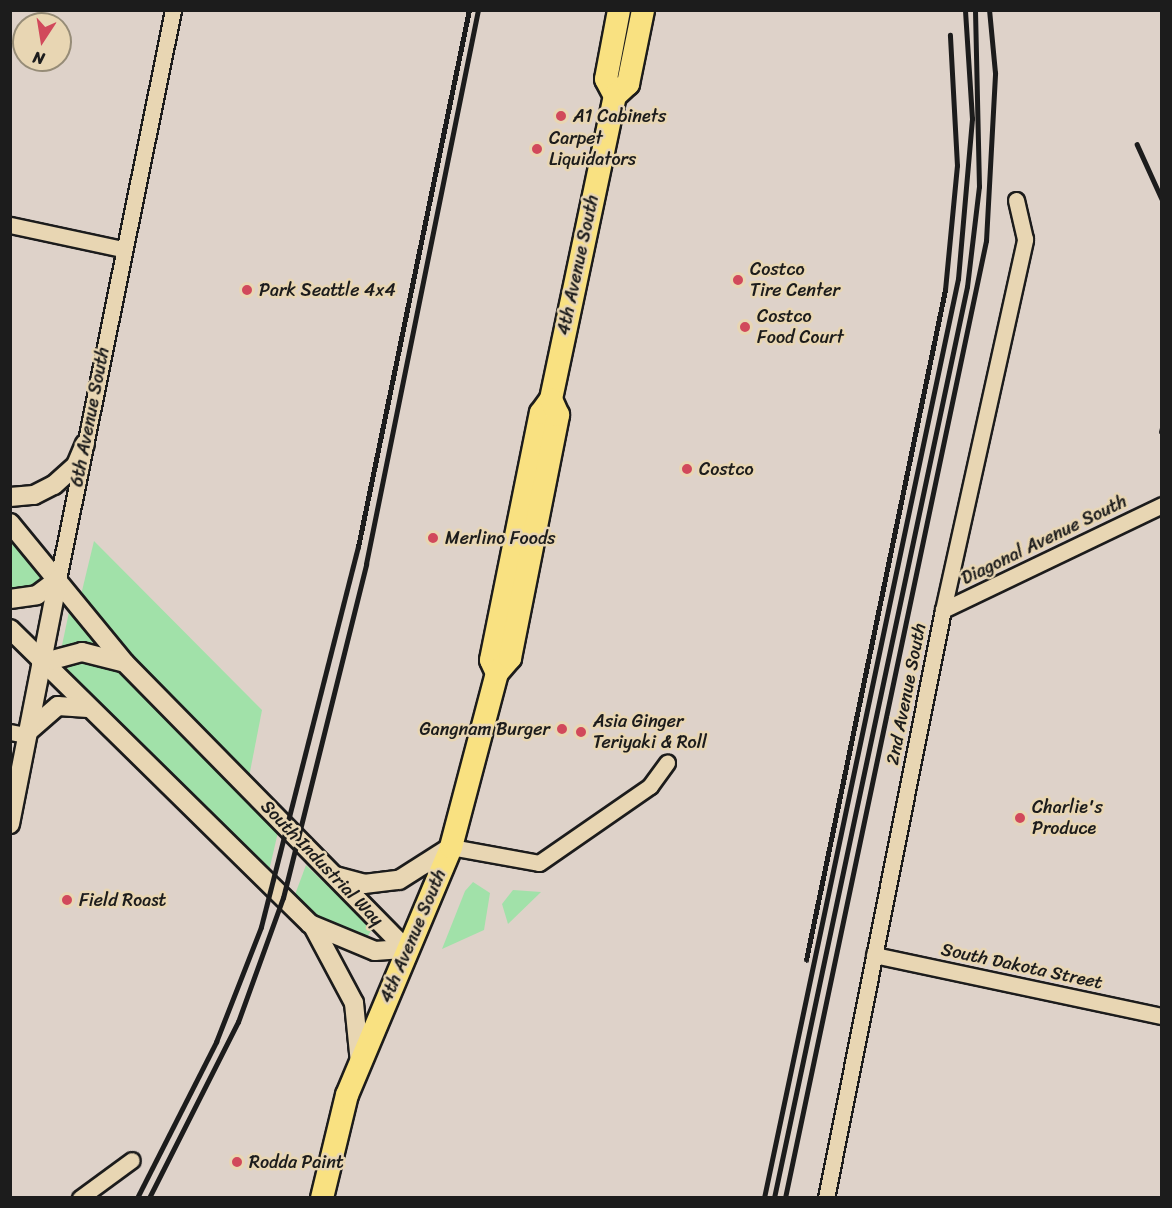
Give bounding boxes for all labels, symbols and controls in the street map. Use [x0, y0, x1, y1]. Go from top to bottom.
north arrow [12, 12, 72, 72]
text: N [30, 43, 47, 73]
place label: A1 Cabinets [573, 105, 666, 127]
marker: A1 Cabinets [554, 109, 568, 123]
place label: Carpet Liquidators [549, 128, 636, 170]
marker: Carpet Liquidators [530, 142, 544, 156]
street label: 4th Avenue South [553, 193, 603, 337]
place label: Costco Tire Center [750, 259, 841, 302]
marker: Costco Tire Center [731, 273, 745, 287]
place label: Park Seattle 4x4 [259, 279, 395, 301]
marker: Park Seattle 4x4 [240, 283, 254, 297]
place label: Costco Food Court [757, 306, 845, 348]
marker: Costco Food Court [738, 320, 752, 334]
street label: 6th Avenue South [66, 345, 114, 489]
place label: Costco [699, 458, 754, 480]
marker: Costco [680, 462, 694, 476]
street label: Diagonal Avenue South [958, 491, 1130, 589]
place label: Merlino Foods [445, 527, 556, 549]
marker: Merlino Foods [426, 531, 440, 545]
street label: 2nd Avenue South [882, 621, 930, 767]
place label: Asia Ginger Teriyaki & Roll [593, 711, 707, 754]
place label: Gangnam Burger [420, 718, 550, 740]
marker: Gangnam Burger [555, 722, 569, 736]
marker: Asia Ginger Teriyaki & Roll [574, 725, 588, 739]
street label: South Industrial Way [256, 796, 388, 930]
place label: Charlie's Produce [1032, 797, 1103, 840]
marker: Charlie's Produce [1013, 811, 1027, 825]
street label: 4th Avenue South [375, 866, 451, 1006]
place label: Field Roast [79, 889, 168, 911]
marker: Field Roast [60, 893, 74, 907]
street label: South Dakota Street [939, 938, 1105, 994]
place label: Rodda Paint [249, 1151, 344, 1173]
marker: Rodda Paint [230, 1155, 244, 1169]

